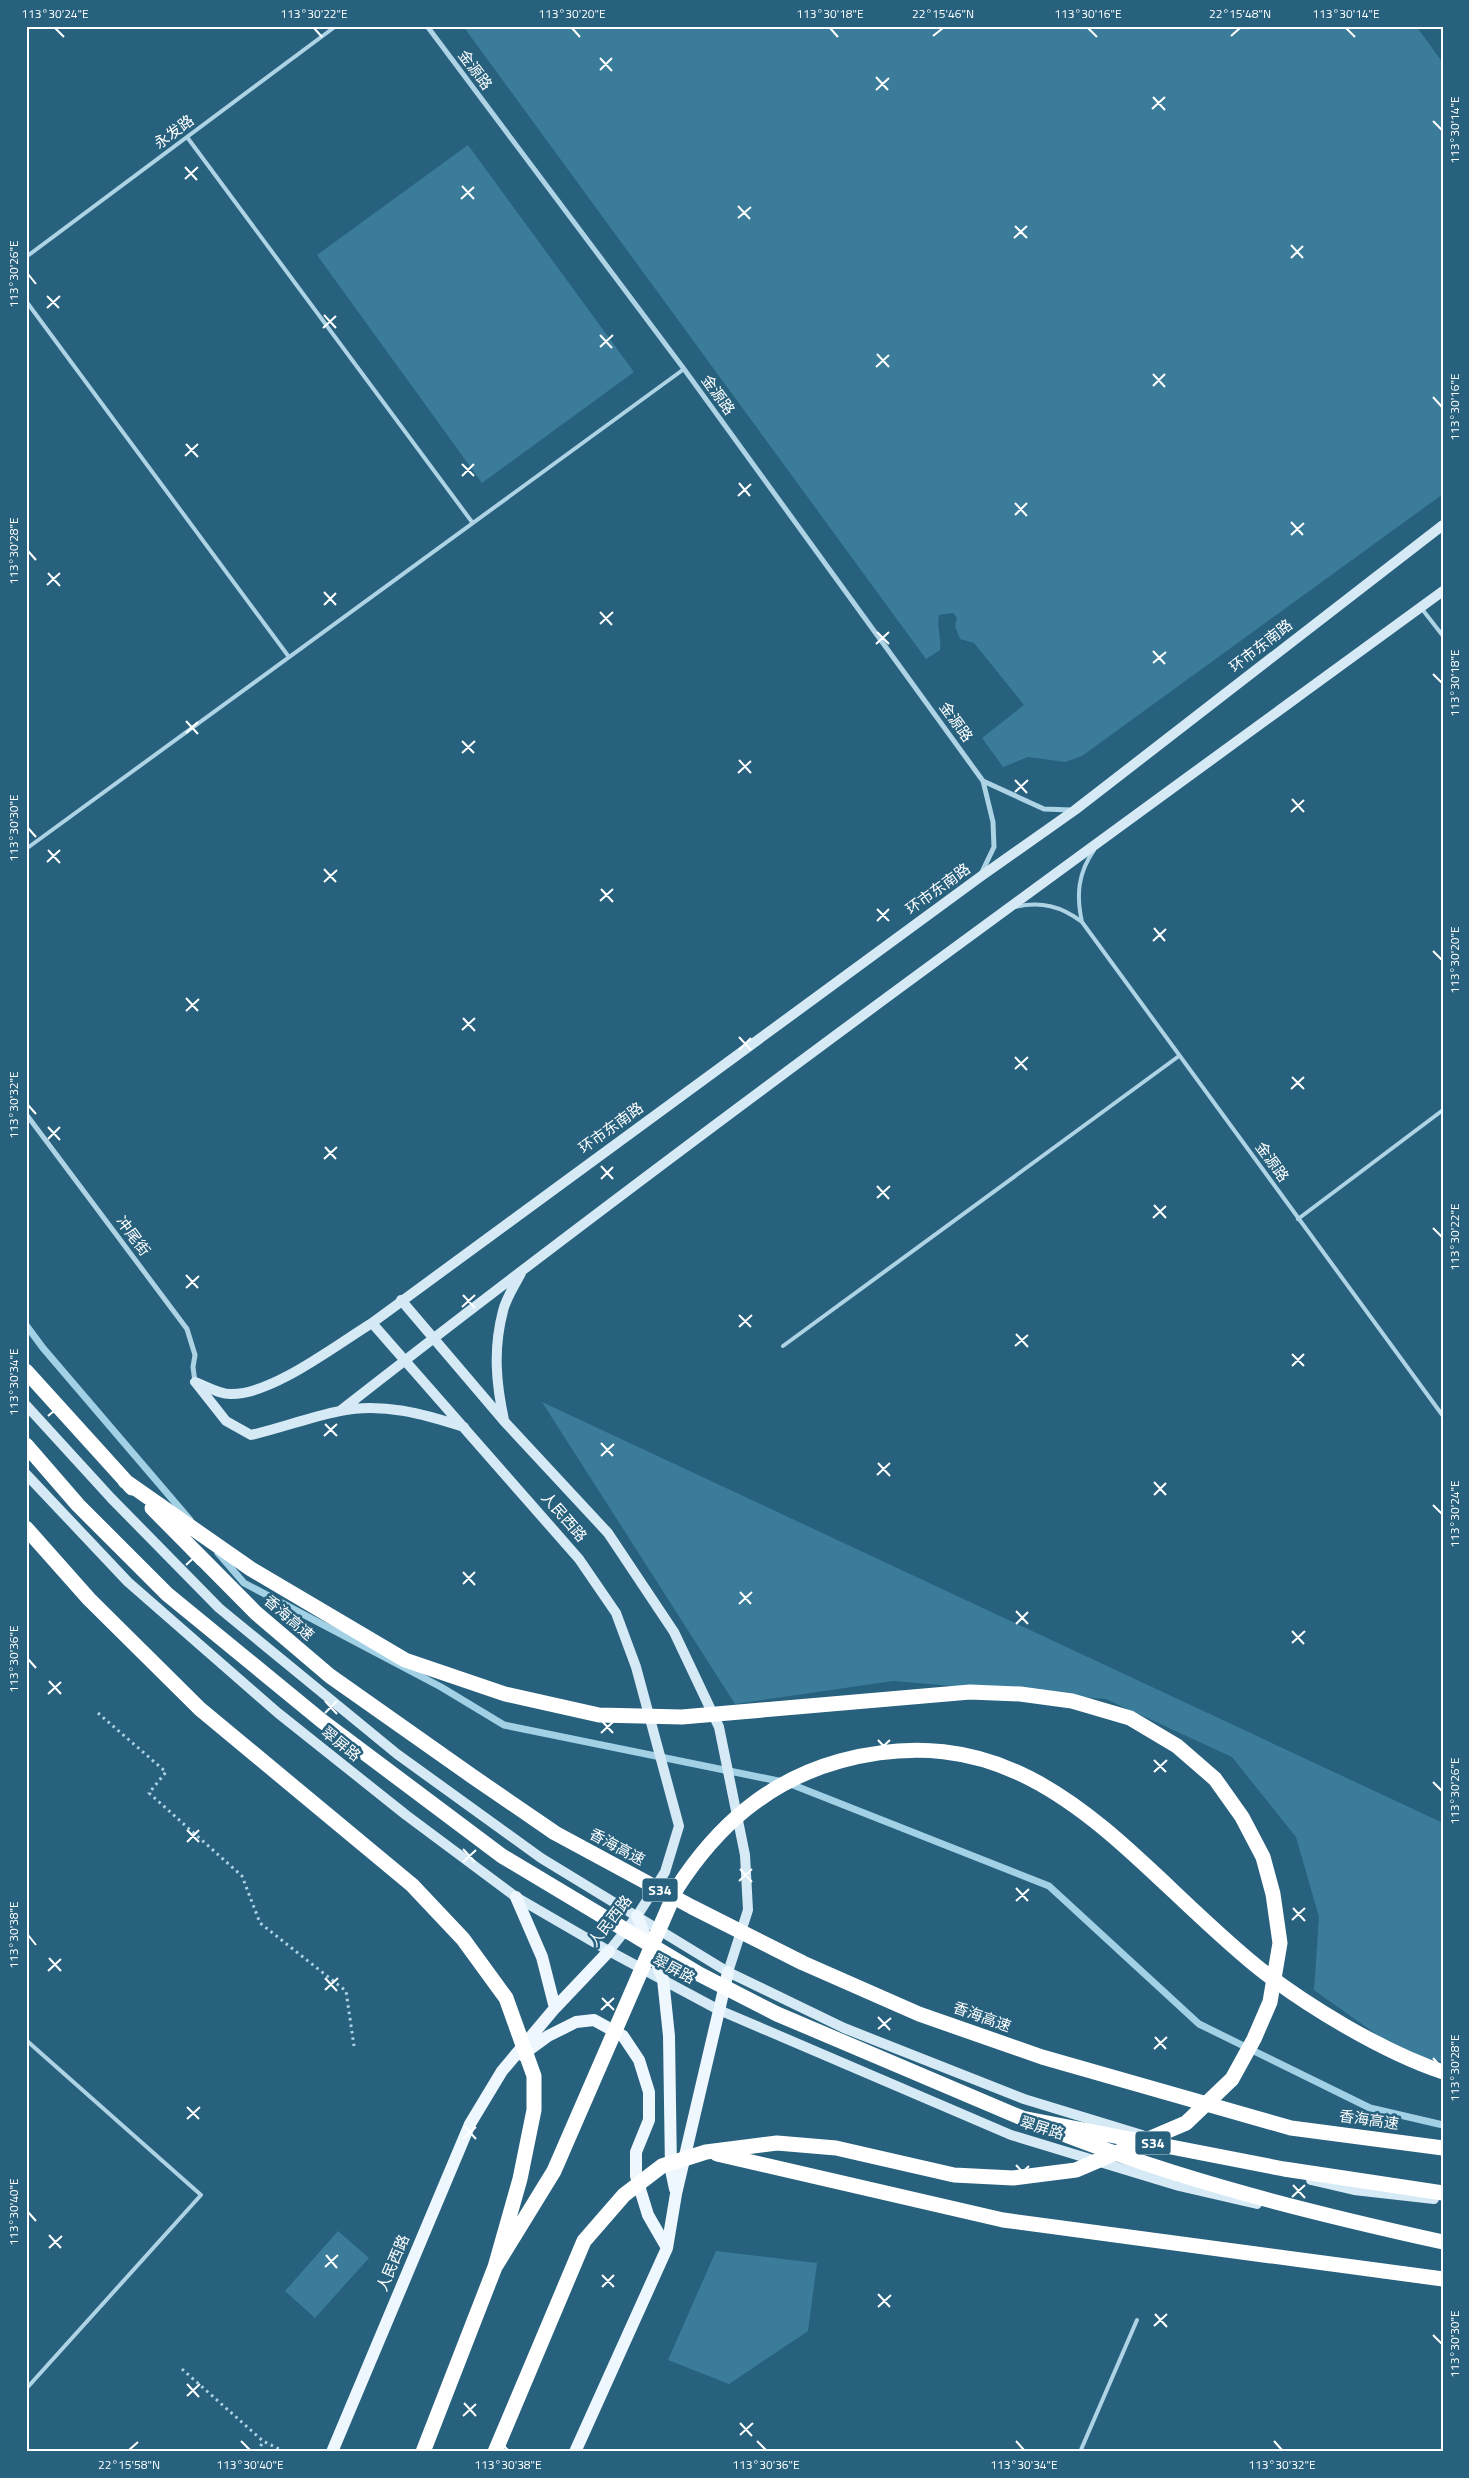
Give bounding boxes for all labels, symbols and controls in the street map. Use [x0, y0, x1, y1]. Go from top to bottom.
text: 113°30'24"E [21, 4, 89, 23]
text: 113°30'22"E [280, 4, 348, 23]
text: 113°30'20"E [538, 4, 606, 23]
text: 113°30'18"E [796, 4, 864, 23]
text: 22°15'46"N [912, 4, 974, 23]
text: 113°30'16"E [1054, 4, 1122, 23]
text: 22°15'48"N [1209, 4, 1271, 23]
text: 113°30'14"E [1312, 4, 1380, 23]
street label: 金源路 [453, 45, 498, 95]
text: 113°30'14"E [1445, 96, 1464, 164]
street label: 永发路 [149, 109, 199, 154]
text: 113°30'26"E [4, 240, 23, 308]
street label: 金源路 [696, 370, 741, 420]
text: 113°30'16"E [1445, 373, 1464, 441]
text: 113°30'28"E [4, 517, 23, 585]
street label: 环市东南路 [1224, 613, 1297, 678]
text: 113°30'18"E [1445, 649, 1464, 717]
street label: 金源路 [934, 697, 979, 747]
text: 113°30'30"E [4, 794, 23, 862]
street label: 环市东南路 [901, 857, 975, 920]
text: 113°30'20"E [1445, 926, 1464, 994]
text: 113°30'32"E [4, 1071, 23, 1139]
street label: 环市东南路 [574, 1096, 648, 1159]
street label: 金源路 [1250, 1137, 1295, 1187]
text: 113°30'22"E [1445, 1203, 1464, 1271]
street label: 冲尾街 [111, 1211, 156, 1261]
text: 113°30'34"E [4, 1348, 23, 1416]
text: 113°30'24"E [1445, 1480, 1464, 1548]
street label: 人民西路 [536, 1486, 593, 1547]
street label: 香海高速 [259, 1589, 320, 1646]
text: 113°30'36"E [4, 1625, 23, 1693]
street label: 翠屏路 [317, 1721, 366, 1767]
text: 113°30'26"E [1445, 1757, 1464, 1825]
street label: 香海高速 [585, 1822, 649, 1871]
road number: S34 [642, 1878, 678, 1902]
street label: 人民西路 [582, 1890, 637, 1951]
text: 113°30'38"E [4, 1901, 23, 1969]
street label: 翠屏路 [649, 1948, 700, 1989]
street label: 香海高速 [950, 1995, 1014, 2038]
text: 113°30'28"E [1445, 2034, 1464, 2102]
street label: 香海高速 [1338, 2104, 1400, 2135]
street label: 翠屏路 [1017, 2110, 1067, 2145]
road number: S34 [1136, 2132, 1170, 2154]
text: 113°30'40"E [4, 2178, 23, 2246]
street label: 人民西路 [370, 2231, 415, 2295]
text: 113°30'30"E [1445, 2310, 1464, 2378]
text: 22°15'58"N [98, 2455, 160, 2474]
text: 113°30'40"E [216, 2455, 284, 2474]
text: 113°30'38"E [474, 2455, 542, 2474]
text: 113°30'36"E [732, 2455, 800, 2474]
text: 113°30'34"E [990, 2455, 1058, 2474]
text: 113°30'32"E [1248, 2455, 1316, 2474]

